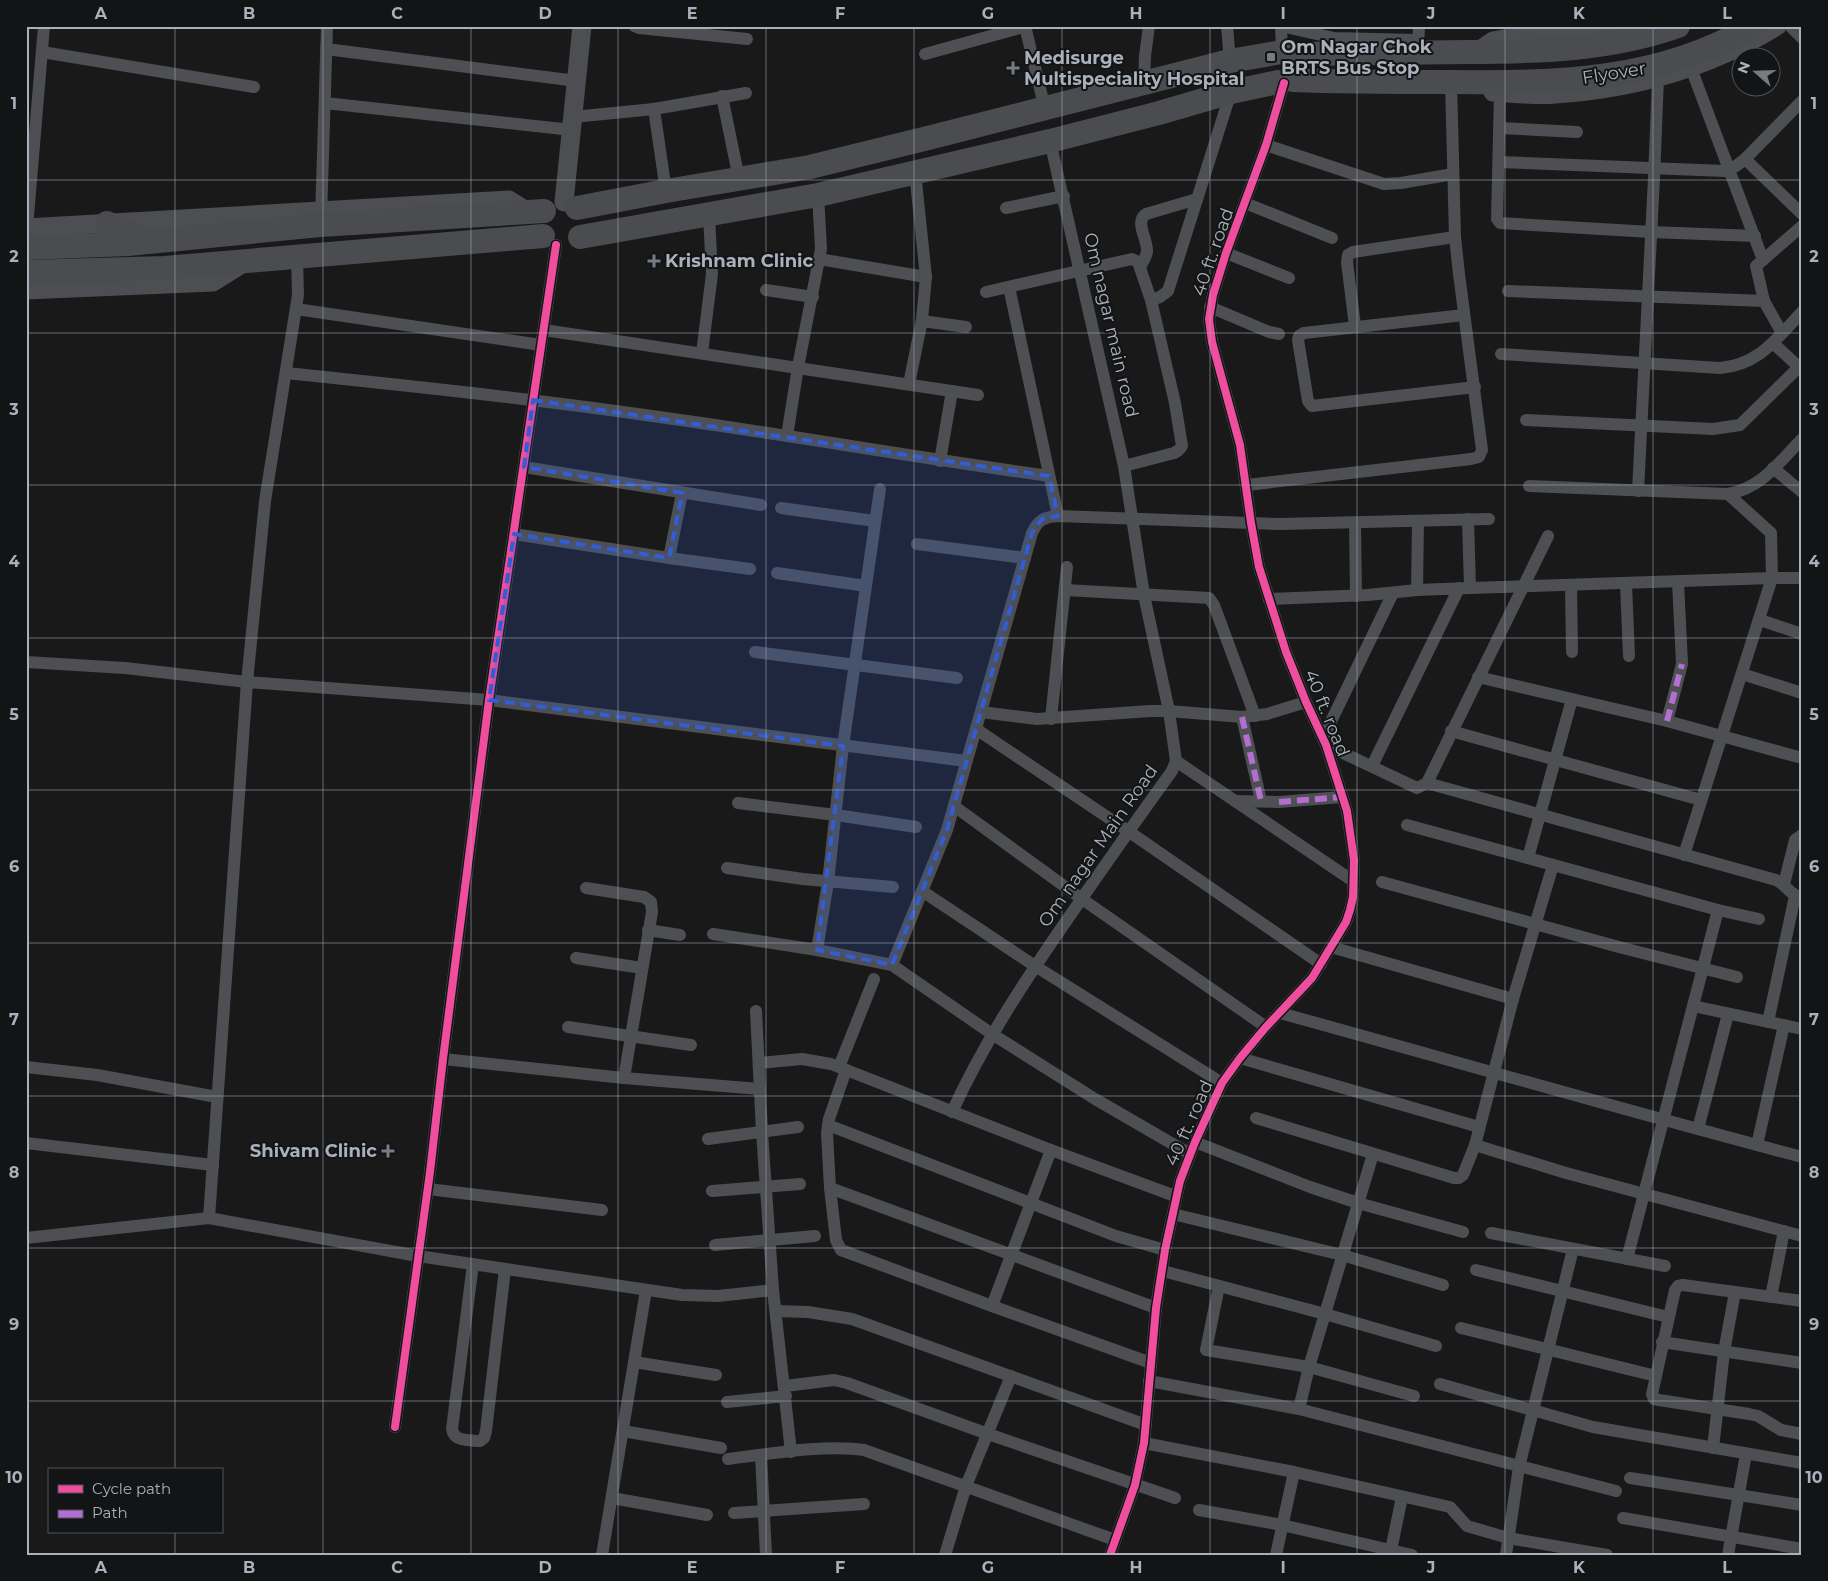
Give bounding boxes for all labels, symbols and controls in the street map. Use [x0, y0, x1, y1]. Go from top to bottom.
text: A [94, 4, 108, 23]
text: B [243, 4, 255, 23]
text: C [391, 4, 403, 23]
text: D [538, 4, 552, 23]
text: E [687, 4, 697, 23]
text: F [835, 4, 845, 23]
text: G [982, 4, 994, 23]
text: H [1130, 4, 1142, 23]
text: I [1280, 4, 1286, 23]
text: J [1426, 4, 1435, 23]
text: K [1573, 4, 1586, 23]
text: L [1722, 4, 1732, 23]
place label: Om Nagar Chok BRTS Bus Stop [1281, 36, 1432, 79]
place label: Medisurge Multispeciality Hospital [1024, 47, 1245, 90]
north arrow [1730, 48, 1780, 98]
marker: Om Nagar Chok BRTS Bus Stop [1265, 51, 1277, 63]
street label: Flyover [1581, 57, 1647, 89]
text: N [1733, 59, 1754, 76]
marker: Medisurge Multispeciality Hospital [1006, 61, 1020, 75]
text: 1 [11, 94, 17, 113]
text: 1 [1811, 94, 1817, 113]
street label: 40 ft. road [1188, 205, 1238, 299]
street label: Om nagar main road [1079, 230, 1143, 420]
text: 2 [9, 247, 19, 266]
text: 2 [1809, 247, 1819, 266]
place label: Krishnam Clinic [665, 250, 813, 272]
marker: Krishnam Clinic [647, 254, 661, 268]
text: 3 [8, 400, 19, 419]
text: 3 [1808, 400, 1819, 419]
text: 4 [8, 552, 20, 571]
text: 4 [1808, 552, 1820, 571]
street label: 40 ft. road [1300, 666, 1354, 760]
text: 5 [9, 705, 19, 724]
text: 5 [1809, 705, 1819, 724]
street label: Om nagar Main Road [1034, 761, 1162, 931]
text: 6 [9, 857, 19, 876]
text: 6 [1809, 857, 1819, 876]
text: 7 [9, 1010, 19, 1029]
text: 7 [1809, 1010, 1819, 1029]
street label: 40 ft. road [1160, 1077, 1218, 1169]
place label: Shivam Clinic [250, 1140, 377, 1162]
marker: Shivam Clinic [381, 1144, 395, 1158]
text: 8 [9, 1163, 19, 1182]
text: 8 [1809, 1163, 1819, 1182]
text: 9 [9, 1315, 19, 1334]
text: 9 [1809, 1315, 1819, 1334]
text: 10 [5, 1468, 23, 1487]
legend [48, 1468, 222, 1534]
text: 10 [1805, 1468, 1823, 1487]
text: Cycle path [92, 1479, 171, 1498]
text: Path [92, 1503, 128, 1522]
text: A [94, 1558, 108, 1577]
text: B [243, 1558, 255, 1577]
text: C [391, 1558, 403, 1577]
text: D [538, 1558, 552, 1577]
text: E [687, 1558, 697, 1577]
text: F [835, 1558, 845, 1577]
text: G [982, 1558, 994, 1577]
text: H [1130, 1558, 1142, 1577]
text: I [1280, 1558, 1286, 1577]
text: J [1426, 1558, 1435, 1577]
text: K [1573, 1558, 1586, 1577]
text: L [1722, 1558, 1732, 1577]

